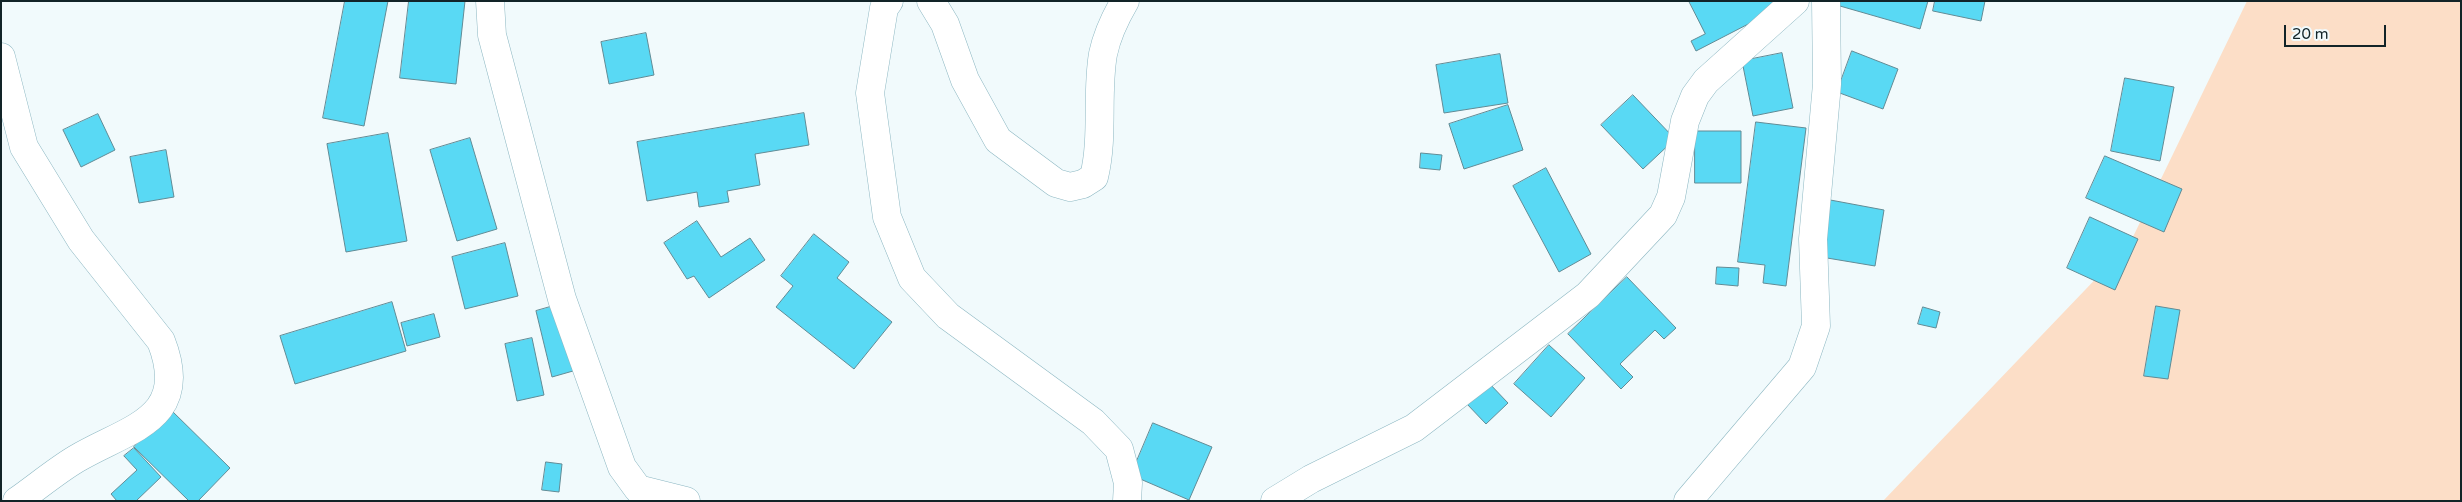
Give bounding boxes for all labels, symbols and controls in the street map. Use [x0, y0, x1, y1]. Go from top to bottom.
scale bar [2287, 15, 2390, 47]
text: 20 m [2292, 25, 2329, 43]

